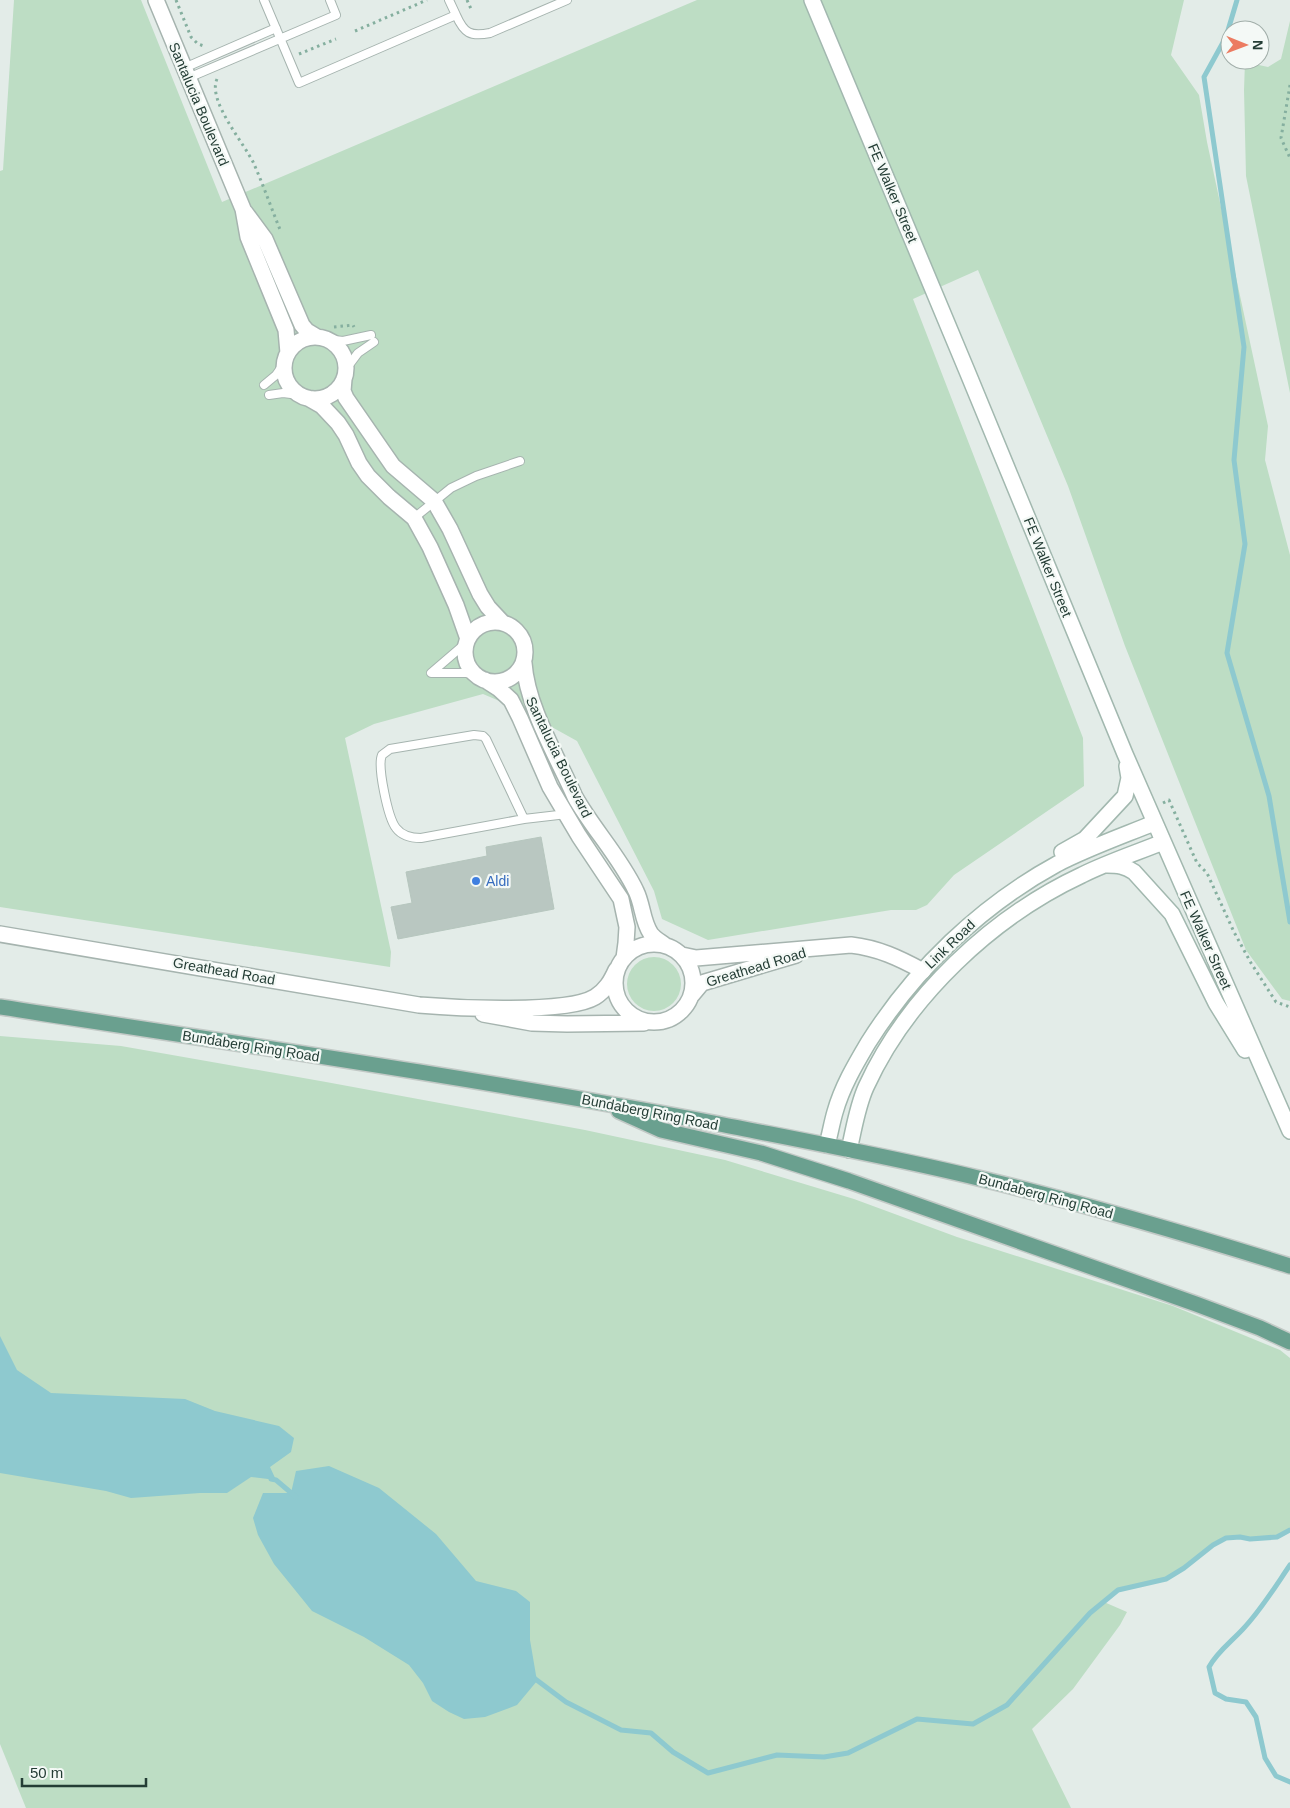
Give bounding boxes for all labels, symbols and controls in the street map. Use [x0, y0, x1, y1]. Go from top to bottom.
north arrow [1220, 20, 1270, 70]
street label: Santalucia Boulevard [166, 40, 232, 168]
text: N [1250, 40, 1266, 50]
street label: FE Walker Street [865, 141, 921, 245]
street label: FE Walker Street [1021, 515, 1075, 619]
street label: Santalucia Boulevard [523, 694, 595, 820]
place label: Aldi [486, 873, 509, 889]
marker: Aldi [470, 875, 482, 887]
street label: FE Walker Street [1177, 888, 1235, 992]
street label: Link Road [922, 916, 978, 972]
street label: Greathead Road [704, 944, 808, 990]
street label: Greathead Road [172, 954, 276, 988]
street label: Bundaberg Ring Road [181, 1027, 321, 1065]
street label: Bundaberg Ring Road [580, 1091, 720, 1133]
street label: Bundaberg Ring Road [977, 1170, 1115, 1222]
scale bar [22, 1756, 146, 1788]
text: 50 m [30, 1764, 63, 1781]

